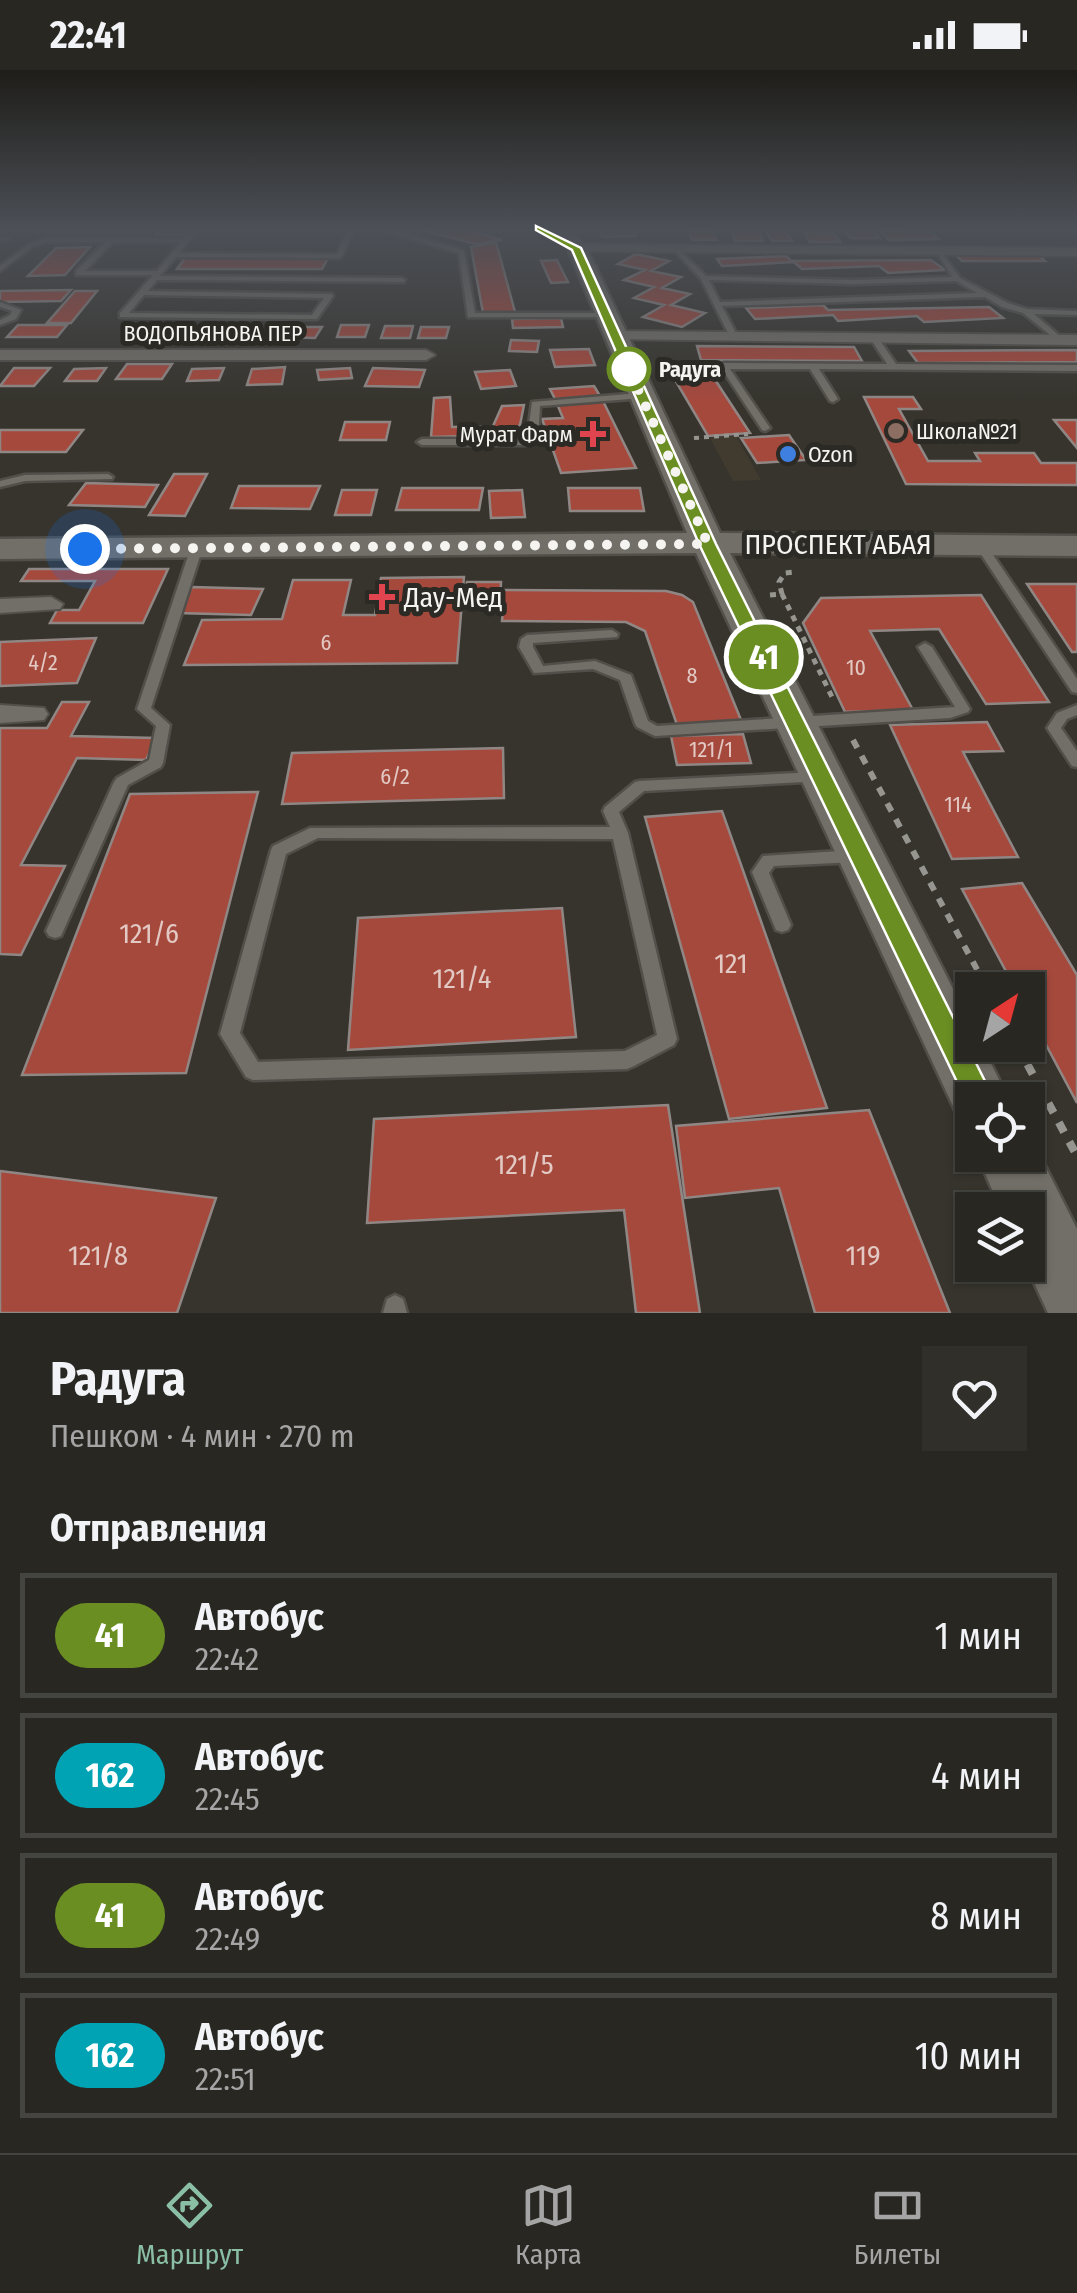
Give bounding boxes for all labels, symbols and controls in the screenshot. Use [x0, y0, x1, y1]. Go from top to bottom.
text: 22:41 [50, 12, 127, 58]
street label: ВОДОПЬЯНОВА ПЕР [123, 320, 303, 347]
marker: Радуга [608, 348, 650, 390]
place label: Радуга [659, 356, 721, 383]
place label: Школа№21 [916, 418, 1018, 445]
marker: Школа№21 [885, 420, 907, 442]
place label: Мурат Фарм [460, 421, 573, 448]
marker: Мурат Фарм [582, 423, 604, 445]
place label: Ozon [808, 441, 853, 468]
marker: Ozon [777, 443, 799, 465]
your location [60, 524, 110, 574]
street label: ПРОСПЕКТ АБАЯ [744, 528, 932, 561]
place label: Дау-Мед [403, 581, 503, 614]
marker: Дау-Мед [369, 584, 395, 610]
line badge: 41 [719, 624, 809, 690]
house number: 6 [321, 629, 332, 656]
text: 41 [749, 636, 779, 678]
house number: 4/2 [28, 649, 58, 676]
house number: 10 [846, 654, 866, 681]
house number: 8 [686, 662, 698, 689]
house number: 121/1 [689, 736, 733, 763]
house number: 6/2 [380, 763, 410, 790]
house number: 114 [944, 791, 972, 818]
house number: 121/6 [119, 917, 179, 950]
house number: 121 [714, 947, 748, 980]
house number: 121/4 [433, 962, 491, 995]
north arrow [955, 972, 1045, 1062]
map controls [955, 972, 1045, 1282]
button: locate [955, 1082, 1045, 1172]
house number: 121/5 [495, 1148, 553, 1181]
button: layers [955, 1192, 1045, 1282]
house number: 121/8 [68, 1239, 128, 1272]
house number: 119 [845, 1239, 881, 1272]
button: heart [922, 1346, 1027, 1451]
text: Радуга [50, 1350, 186, 1408]
text: Пешком · 4 мин · 270 m [50, 1417, 355, 1455]
text: Отправления [50, 1505, 267, 1551]
text: Автобус [195, 1594, 324, 1640]
text: 1 мин [934, 1613, 1022, 1659]
text: 41 [95, 1614, 125, 1656]
text: 22:42 [195, 1640, 259, 1678]
text: Автобус [195, 1734, 324, 1780]
text: 4 мин [931, 1753, 1022, 1799]
text: 162 [85, 1754, 135, 1796]
text: 22:45 [195, 1780, 260, 1818]
text: Автобус [195, 1874, 324, 1920]
text: 8 мин [930, 1893, 1022, 1939]
text: 41 [95, 1894, 125, 1936]
text: 22:49 [195, 1920, 260, 1958]
text: Автобус [195, 2014, 324, 2060]
text: 10 мин [915, 2033, 1022, 2079]
text: 162 [85, 2034, 135, 2076]
text: 22:51 [195, 2060, 256, 2098]
tab: Маршрут [136, 2178, 243, 2271]
tab: Карта [515, 2178, 582, 2271]
tab: Билеты [854, 2178, 941, 2271]

